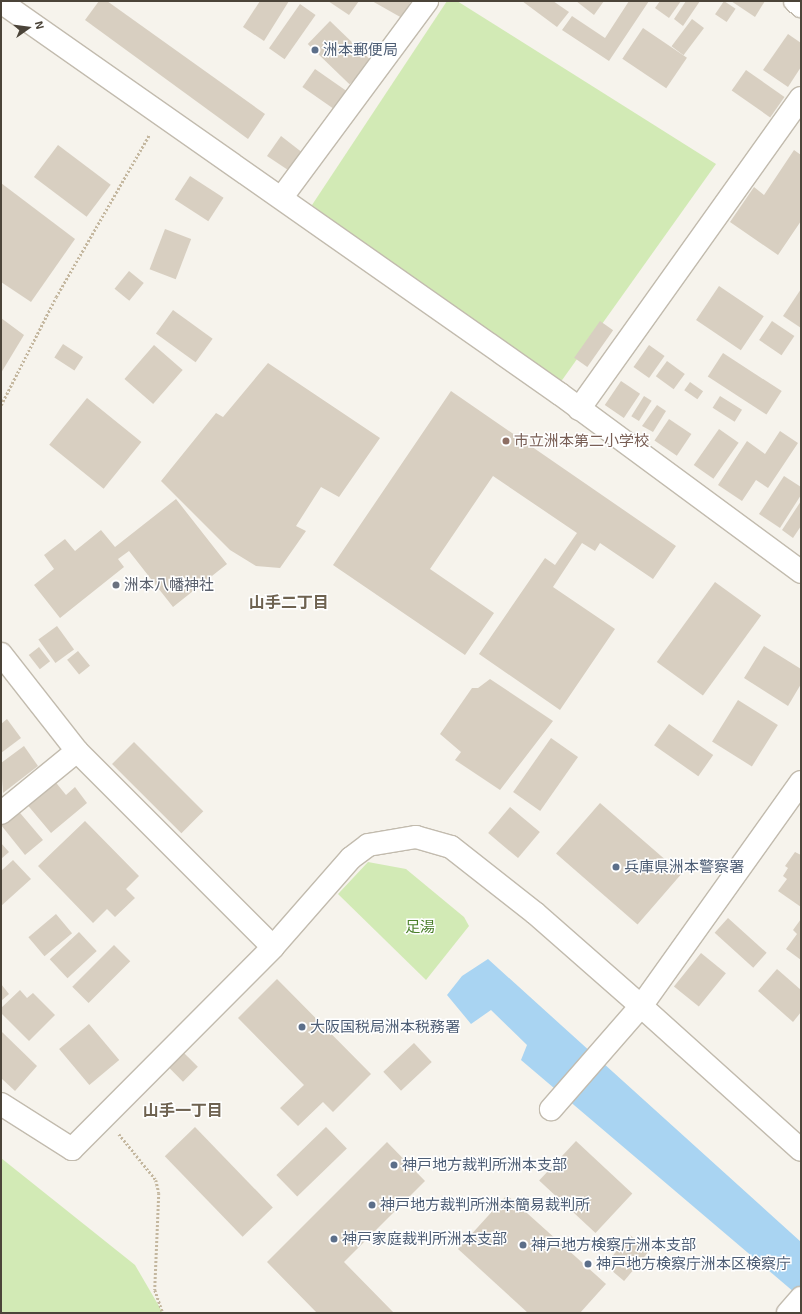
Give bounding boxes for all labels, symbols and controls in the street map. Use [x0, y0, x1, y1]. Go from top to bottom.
north arrow [8, 8, 48, 48]
text: N [33, 20, 47, 30]
place label: 洲本郵便局 [323, 41, 398, 59]
marker: 洲本郵便局 [310, 45, 320, 55]
place label: 市立洲本第二小学校 [514, 432, 649, 450]
marker: 市立洲本第二小学校 [501, 436, 511, 446]
place label: 洲本八幡神社 [124, 576, 214, 594]
marker: 洲本八幡神社 [111, 580, 121, 590]
district label: 山手二丁目 [249, 592, 329, 612]
place label: 兵庫県洲本警察署 [624, 858, 744, 876]
marker: 兵庫県洲本警察署 [611, 862, 621, 872]
park label: 足湯 [405, 918, 435, 936]
place label: 大阪国税局洲本税務署 [310, 1018, 460, 1036]
marker: 大阪国税局洲本税務署 [297, 1022, 307, 1032]
district label: 山手一丁目 [143, 1100, 223, 1120]
place label: 神戸地方裁判所洲本支部 [402, 1156, 567, 1174]
marker: 神戸地方裁判所洲本支部 [389, 1160, 399, 1170]
place label: 神戸地方裁判所洲本簡易裁判所 [380, 1196, 590, 1214]
marker: 神戸地方裁判所洲本簡易裁判所 [367, 1200, 377, 1210]
place label: 神戸家庭裁判所洲本支部 [342, 1230, 507, 1248]
marker: 神戸家庭裁判所洲本支部 [329, 1234, 339, 1244]
place label: 神戸地方検察庁洲本支部 [531, 1236, 696, 1254]
marker: 神戸地方検察庁洲本支部 [518, 1240, 528, 1250]
place label: 神戸地方検察庁洲本区検察庁 [596, 1255, 791, 1273]
marker: 神戸地方検察庁洲本区検察庁 [583, 1259, 593, 1269]

